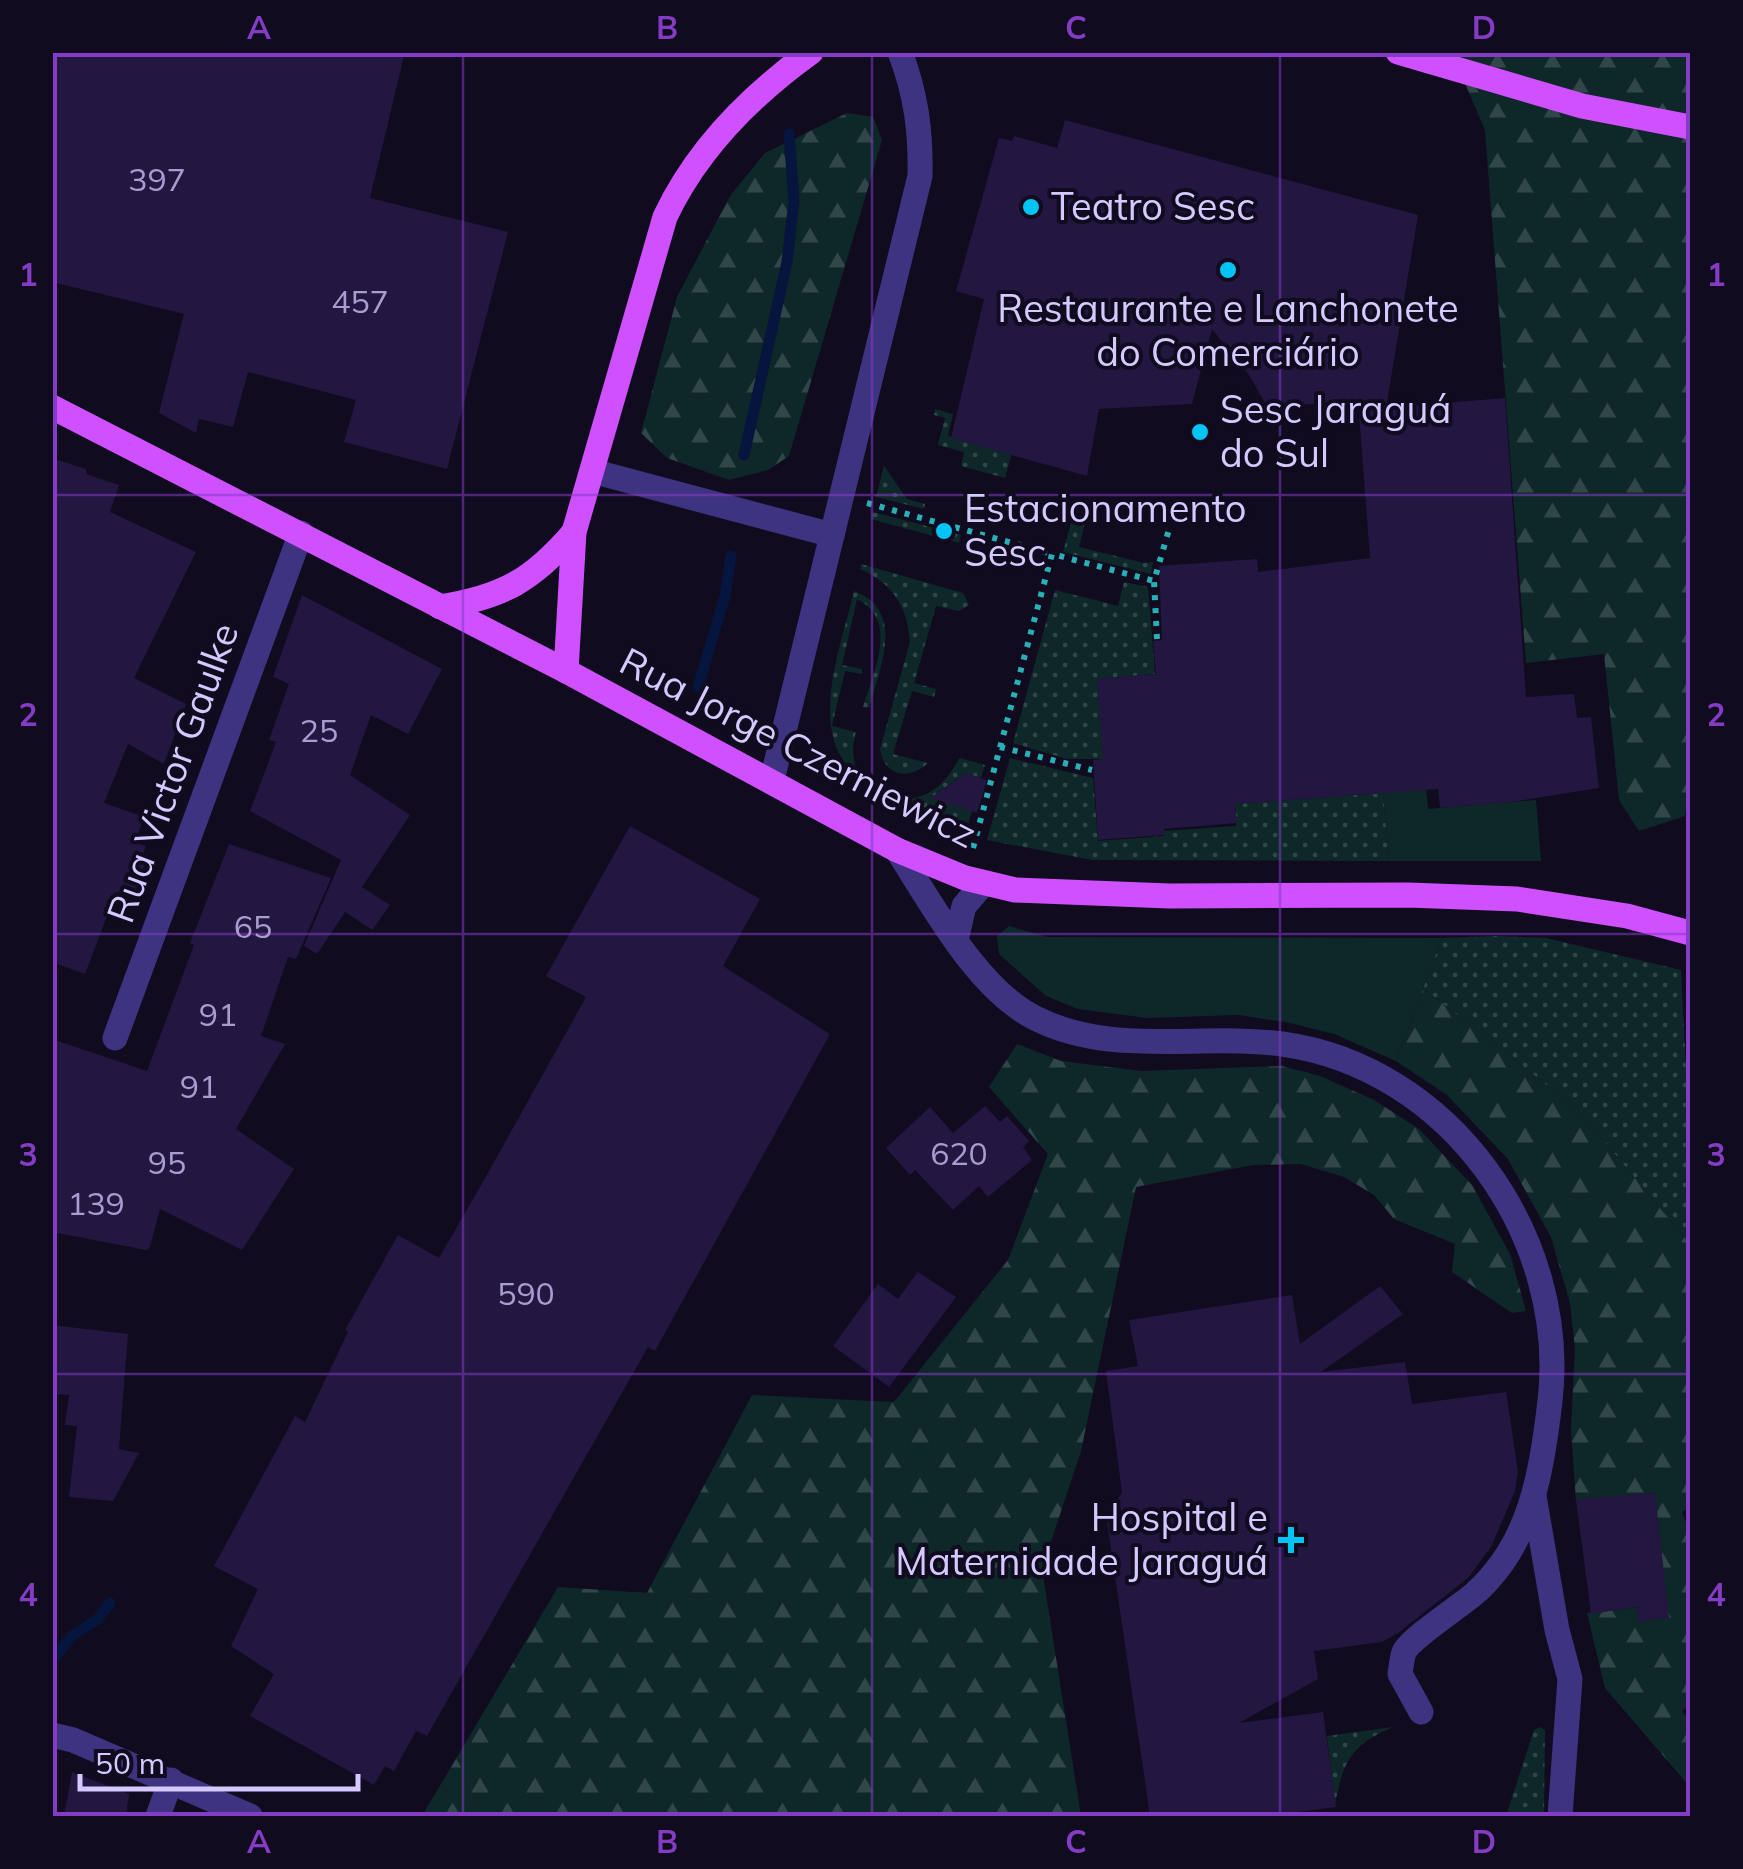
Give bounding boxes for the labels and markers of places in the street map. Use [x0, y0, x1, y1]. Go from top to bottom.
place label: Teatro Sesc [1051, 182, 1255, 230]
marker: Teatro Sesc [1020, 196, 1042, 218]
marker: Restaurante e Lanchonete do Comerciário [1217, 259, 1239, 281]
place label: Restaurante e Lanchonete do Comerciário [997, 284, 1459, 376]
place label: Sesc Jaraguá do Sul [1220, 385, 1451, 477]
marker: Sesc Jaraguá do Sul [1189, 421, 1211, 443]
place label: Estacionamento Sesc [964, 484, 1247, 576]
marker: Estacionamento Sesc [933, 520, 955, 542]
place label: Hospital e Maternidade Jaraguá [895, 1493, 1268, 1585]
marker: Hospital e Maternidade Jaraguá [1278, 1527, 1304, 1553]

